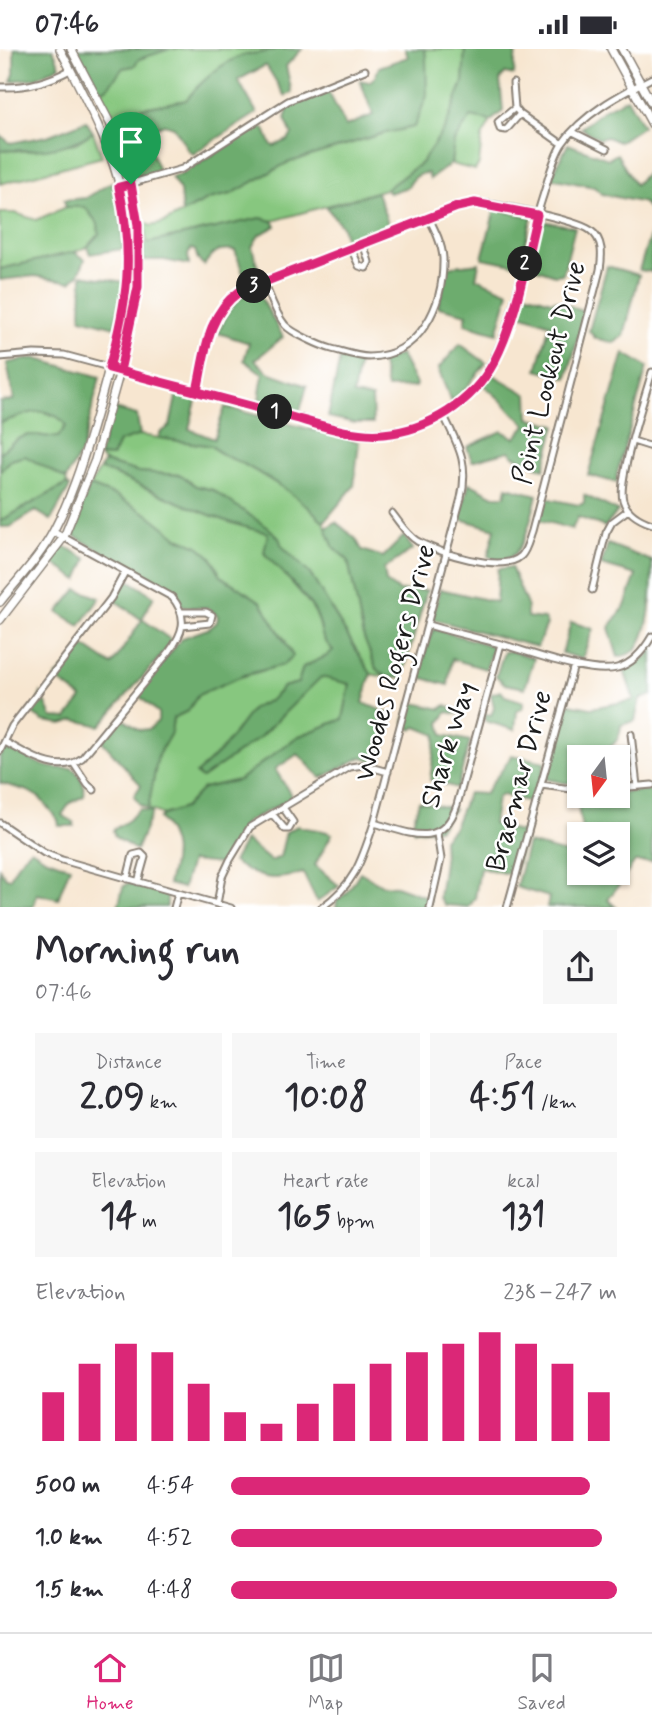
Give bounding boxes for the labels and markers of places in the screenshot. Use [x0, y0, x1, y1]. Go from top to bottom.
pin [101, 112, 161, 184]
pin: 2 [508, 247, 542, 281]
pin: 3 [236, 268, 272, 303]
pin: 1 [258, 395, 292, 429]

